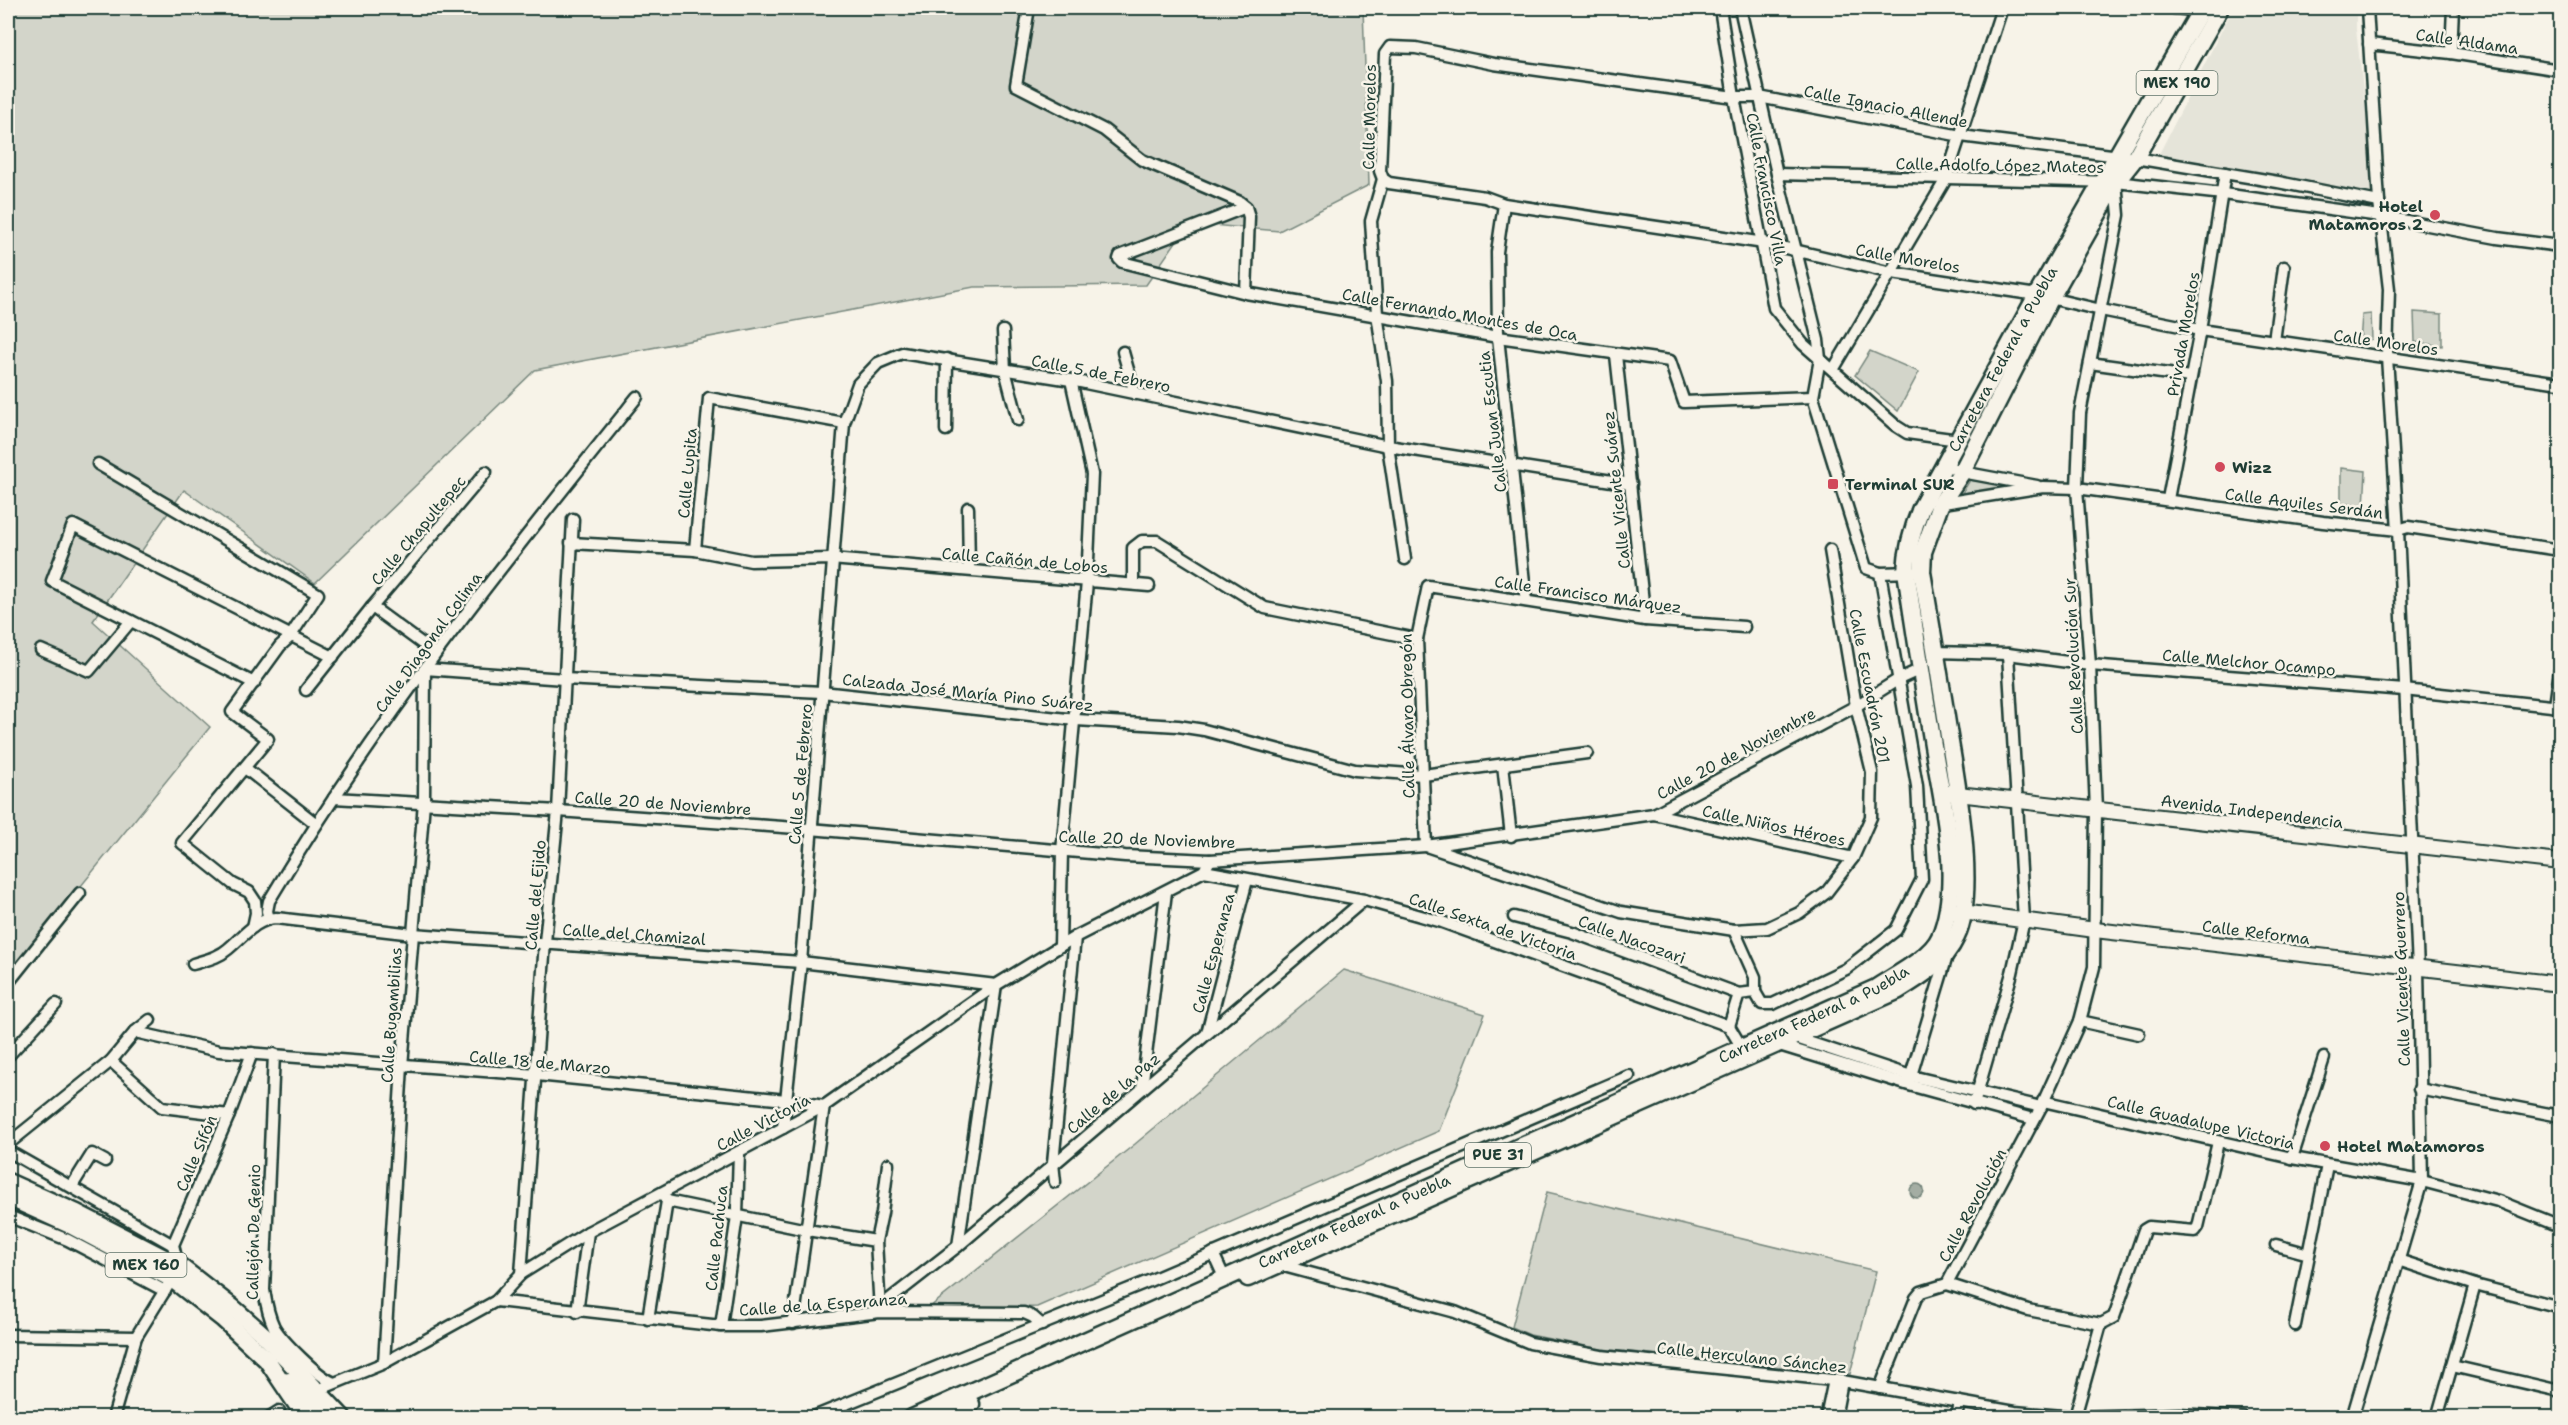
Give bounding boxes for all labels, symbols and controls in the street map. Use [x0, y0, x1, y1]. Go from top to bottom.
street label: Calle Aldama [2414, 24, 2520, 59]
street label: Calle Morelos [1358, 64, 1381, 170]
road number: MEX 190 [2136, 71, 2218, 95]
street label: Calle Ignacio Allende [1802, 80, 1970, 133]
street label: Calle Francisco Villa [1741, 111, 1792, 267]
street label: Calle Adolfo López Mateos [1895, 153, 2105, 178]
place label: Hotel Matamoros 2 [2309, 196, 2423, 235]
marker: Hotel Matamoros 2 [2428, 208, 2442, 222]
street label: Calle Morelos [1854, 239, 1962, 278]
street label: Carretera Federal a Puebla [1944, 263, 2062, 456]
street label: Privada Morelos [2162, 270, 2205, 398]
street label: Calle Fernando Montes de Oca [1340, 283, 1579, 346]
street label: Calle Morelos [2332, 325, 2440, 360]
street label: Calle 5 de Febrero [1029, 350, 1172, 397]
street label: Calle Juan Escutia [1473, 350, 1512, 494]
street label: Calle Vicente Suárez [1598, 410, 1635, 570]
street label: Calle Lupita [673, 427, 702, 519]
place label: Wizz [2232, 457, 2272, 478]
marker: Wizz [2213, 460, 2227, 474]
street label: Calle Chapultepec [366, 471, 471, 590]
place label: Terminal SUR [1845, 474, 1955, 495]
marker: Terminal SUR [1826, 477, 1840, 491]
street label: Calle Aquiles Serdán [2224, 483, 2384, 524]
street label: Calle Cañón de Lobos [941, 543, 1109, 578]
street label: Calle Diagonal Colima [370, 568, 487, 717]
street label: Calle Francisco Márquez [1493, 571, 1683, 618]
street label: Calle Revolución Sur [2059, 577, 2088, 735]
street label: Calle Escuadrón 201 [1844, 607, 1895, 765]
street label: Calle Álvaro Obregón [1396, 633, 1419, 799]
street label: Calle Melchor Ocampo [2161, 644, 2337, 681]
street label: Calzada José María Pino Suárez [841, 669, 1095, 716]
street label: Calle 5 de Febrero [784, 703, 817, 845]
street label: Calle 20 de Noviembre [1653, 703, 1819, 804]
street label: Calle 20 de Noviembre [574, 787, 752, 820]
street label: Avenida Independencia [2160, 790, 2344, 833]
street label: Calle Niños Héroes [1700, 800, 1848, 851]
street label: Calle 20 de Noviembre [1058, 826, 1236, 853]
street label: Calle del Ejido [520, 839, 551, 951]
street label: Calle Sexta de Victoria [1406, 888, 1580, 965]
street label: Calle Esperanza [1187, 891, 1240, 1016]
street label: Calle Vicente Guerrero [2388, 891, 2415, 1067]
street label: Calle Nacozari [1575, 910, 1688, 969]
street label: Calle Reforma [2201, 915, 2311, 950]
street label: Calle del Chamizal [562, 919, 707, 950]
street label: Calle Bugambilias [376, 946, 407, 1084]
street label: Carretera Federal a Puebla [1715, 960, 1913, 1068]
street label: Calle 18 de Marzo [468, 1046, 612, 1079]
street label: Calle de la Paz [1062, 1048, 1165, 1139]
street label: Calle Victoria [713, 1089, 814, 1156]
street label: Calle Guadalupe Victoria [2105, 1091, 2297, 1154]
street label: Calle Sifón [171, 1111, 222, 1195]
place label: Hotel Matamoros [2337, 1136, 2485, 1157]
marker: Hotel Matamoros [2318, 1139, 2332, 1153]
road number: PUE 31 [1465, 1143, 1531, 1167]
street label: Calle Revolución [1934, 1145, 2011, 1266]
street label: Callejón De Genio [242, 1164, 265, 1300]
street label: Carretera Federal a Puebla [1255, 1169, 1454, 1273]
street label: Calle Pachuca [701, 1184, 732, 1292]
road number: MEX 160 [106, 1253, 186, 1277]
street label: Calle de la Esperanza [738, 1288, 908, 1321]
street label: Calle Herculano Sánchez [1656, 1337, 1848, 1378]

